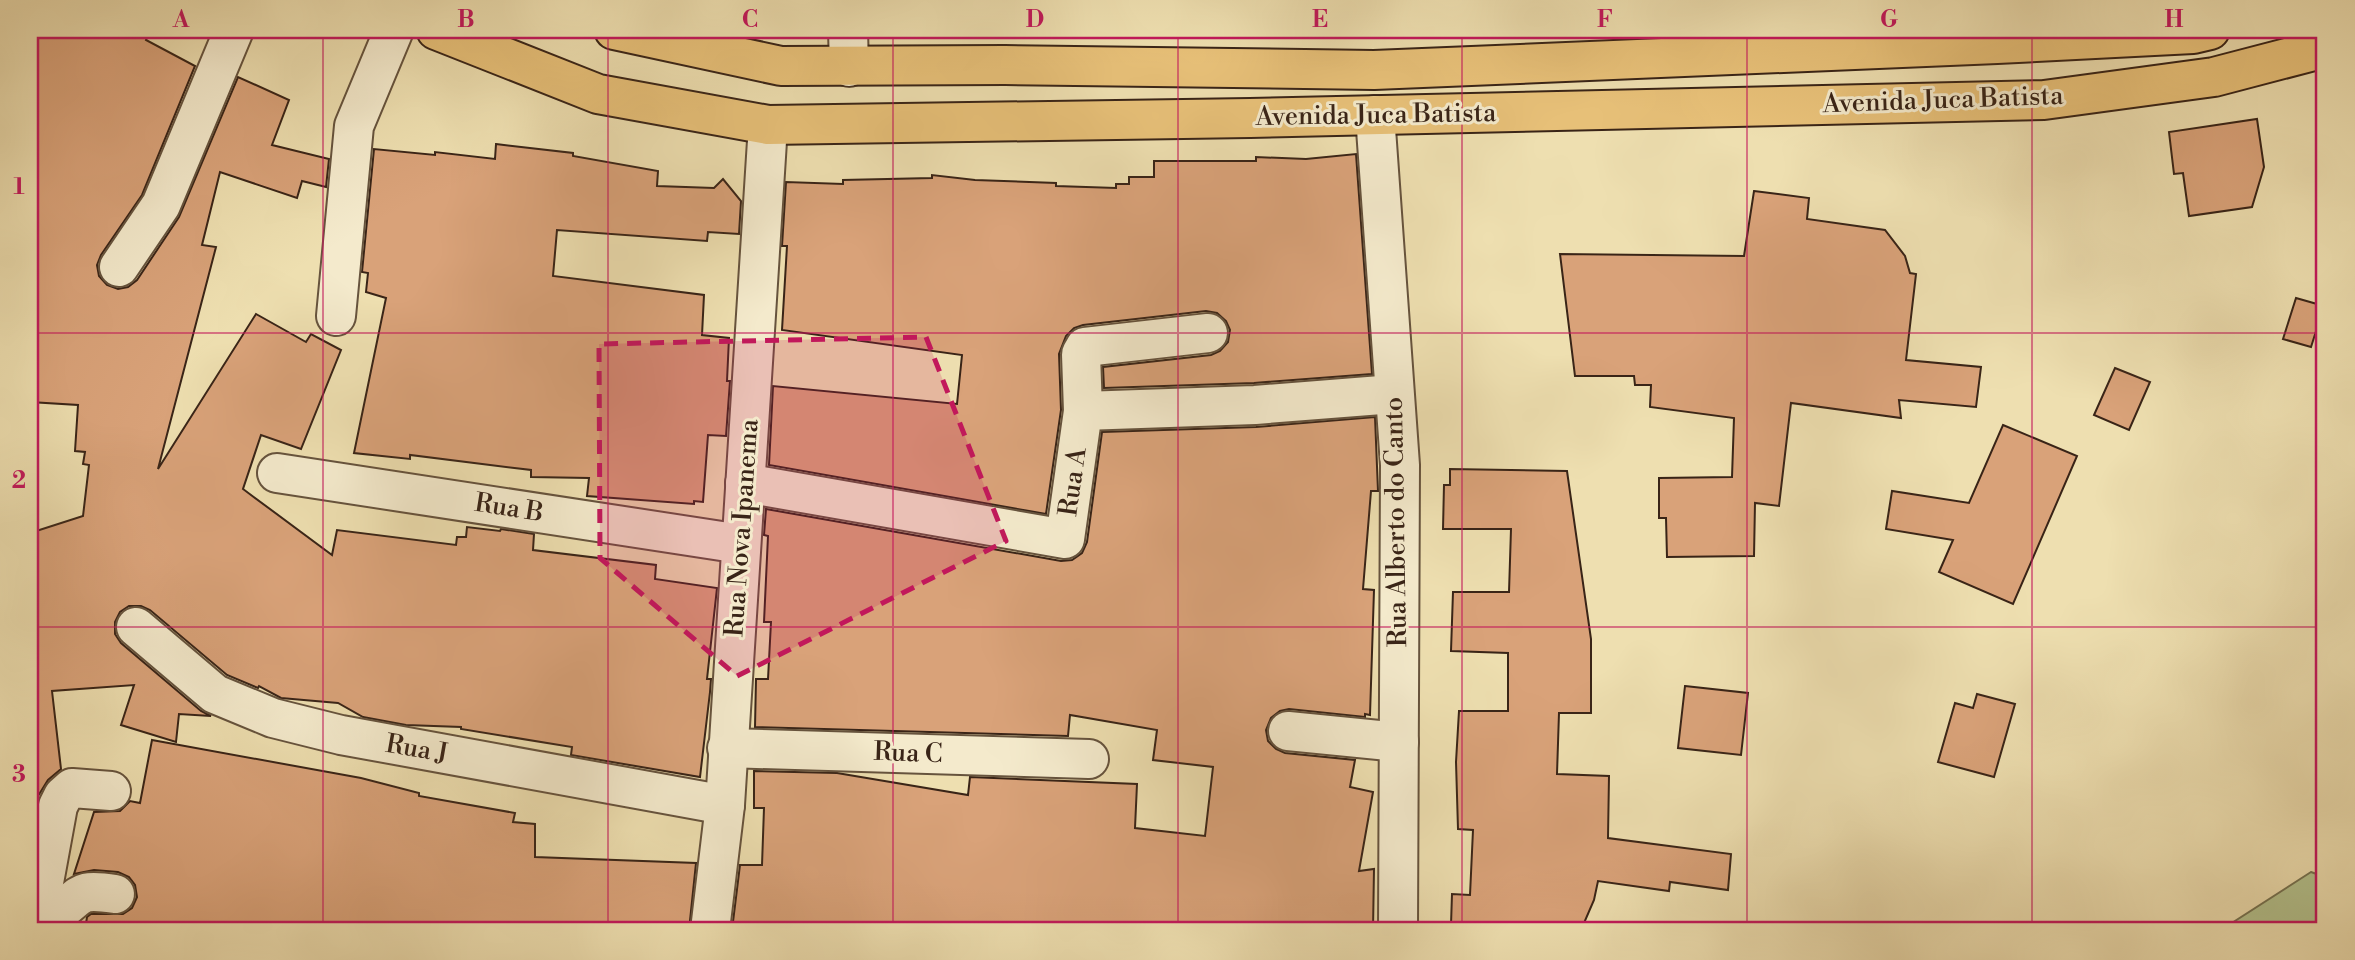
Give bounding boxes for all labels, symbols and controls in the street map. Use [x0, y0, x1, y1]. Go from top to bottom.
text: A [172, 6, 190, 34]
text: B [457, 6, 475, 34]
text: C [742, 6, 758, 34]
text: D [1026, 6, 1044, 34]
text: E [1312, 6, 1328, 34]
text: F [1597, 6, 1613, 34]
text: G [1880, 6, 1898, 34]
text: H [2165, 6, 2184, 34]
street label: Avenida Juca Batista [1821, 80, 2065, 120]
street label: Avenida Juca Batista [1254, 97, 1497, 133]
text: 1 [13, 173, 25, 201]
street label: Rua Alberto do Canto [1378, 397, 1414, 647]
street label: Rua Nova Ipanema [718, 417, 766, 638]
street label: Rua A [1052, 444, 1094, 518]
text: 2 [12, 467, 26, 495]
street label: Rua B [472, 487, 546, 529]
street label: Rua J [383, 728, 451, 770]
street label: Rua C [873, 736, 943, 770]
text: 3 [12, 761, 26, 789]

